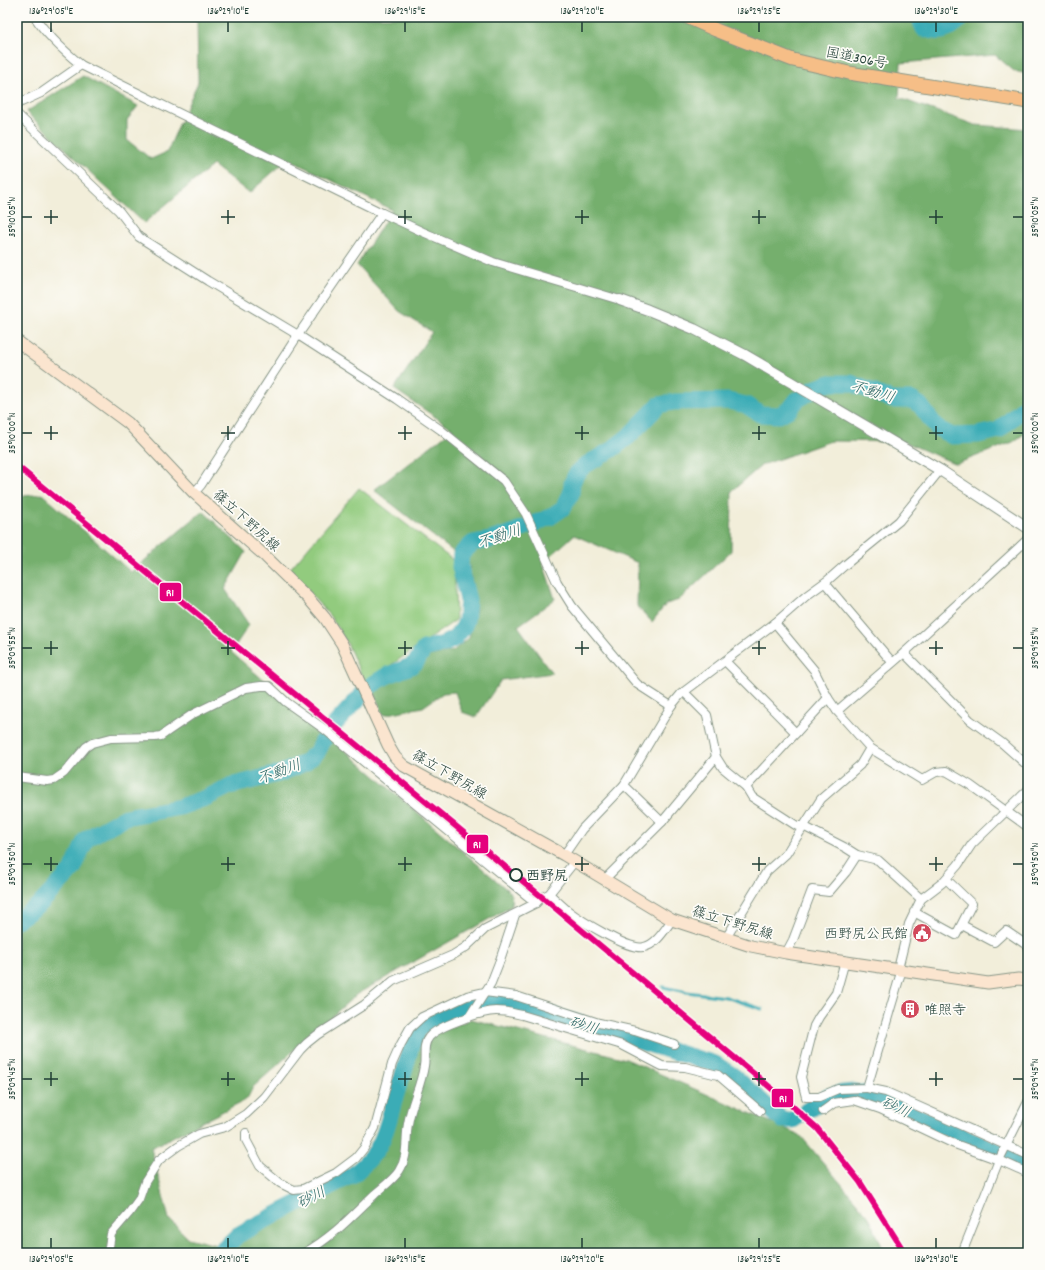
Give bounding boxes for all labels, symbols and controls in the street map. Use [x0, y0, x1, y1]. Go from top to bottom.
text: 136°29'05"E [29, 5, 73, 19]
text: 136°29'10"E [207, 5, 249, 19]
text: 136°29'15"E [385, 5, 426, 19]
text: 136°29'20"E [560, 5, 604, 19]
text: 136°29'25"E [738, 5, 781, 19]
text: 136°29'30"E [914, 5, 958, 19]
street label: 国道306号 [824, 43, 889, 75]
text: 35°10'05"N [6, 197, 20, 237]
text: 35°10'05"N [1029, 197, 1043, 237]
water label: 不動川 [848, 376, 897, 410]
text: 35°10'00"N [6, 412, 20, 454]
text: 35°10'00"N [1029, 412, 1043, 454]
street label: 篠立下野尻線 [208, 486, 284, 557]
water label: 不動川 [475, 520, 524, 555]
line badge: R1 [159, 582, 182, 602]
text: R1 [166, 586, 174, 602]
text: 35°09'55"N [6, 627, 20, 669]
text: 35°09'55"N [1029, 627, 1043, 669]
street label: 篠立下野尻線 [408, 746, 490, 805]
water label: 不動川 [255, 755, 305, 791]
line badge: R1 [466, 834, 489, 854]
text: R1 [473, 838, 481, 854]
text: 35°09'50"N [6, 843, 20, 885]
text: 35°09'50"N [1029, 843, 1043, 885]
place label: 西野尻 [526, 867, 568, 887]
marker: 西野尻 [509, 868, 523, 882]
street label: 篠立下野尻線 [689, 902, 776, 946]
public building icon: 西野尻公民館 [911, 922, 933, 944]
place label: 西野尻公民館 [824, 925, 908, 945]
building icon: 唯照寺 [899, 998, 921, 1020]
place label: 唯照寺 [924, 1001, 966, 1021]
water label: 砂川 [566, 1012, 601, 1042]
text: 35°09'45"N [6, 1058, 20, 1100]
text: 35°09'45"N [1029, 1058, 1043, 1100]
line badge: R1 [771, 1088, 794, 1108]
text: R1 [779, 1092, 787, 1108]
water label: 砂川 [877, 1093, 913, 1125]
water label: 砂川 [294, 1182, 330, 1215]
text: 136°29'05"E [29, 1253, 73, 1267]
text: 136°29'10"E [207, 1253, 249, 1267]
text: 136°29'15"E [385, 1253, 426, 1267]
text: 136°29'20"E [560, 1253, 604, 1267]
text: 136°29'25"E [738, 1253, 781, 1267]
text: 136°29'30"E [914, 1253, 958, 1267]

